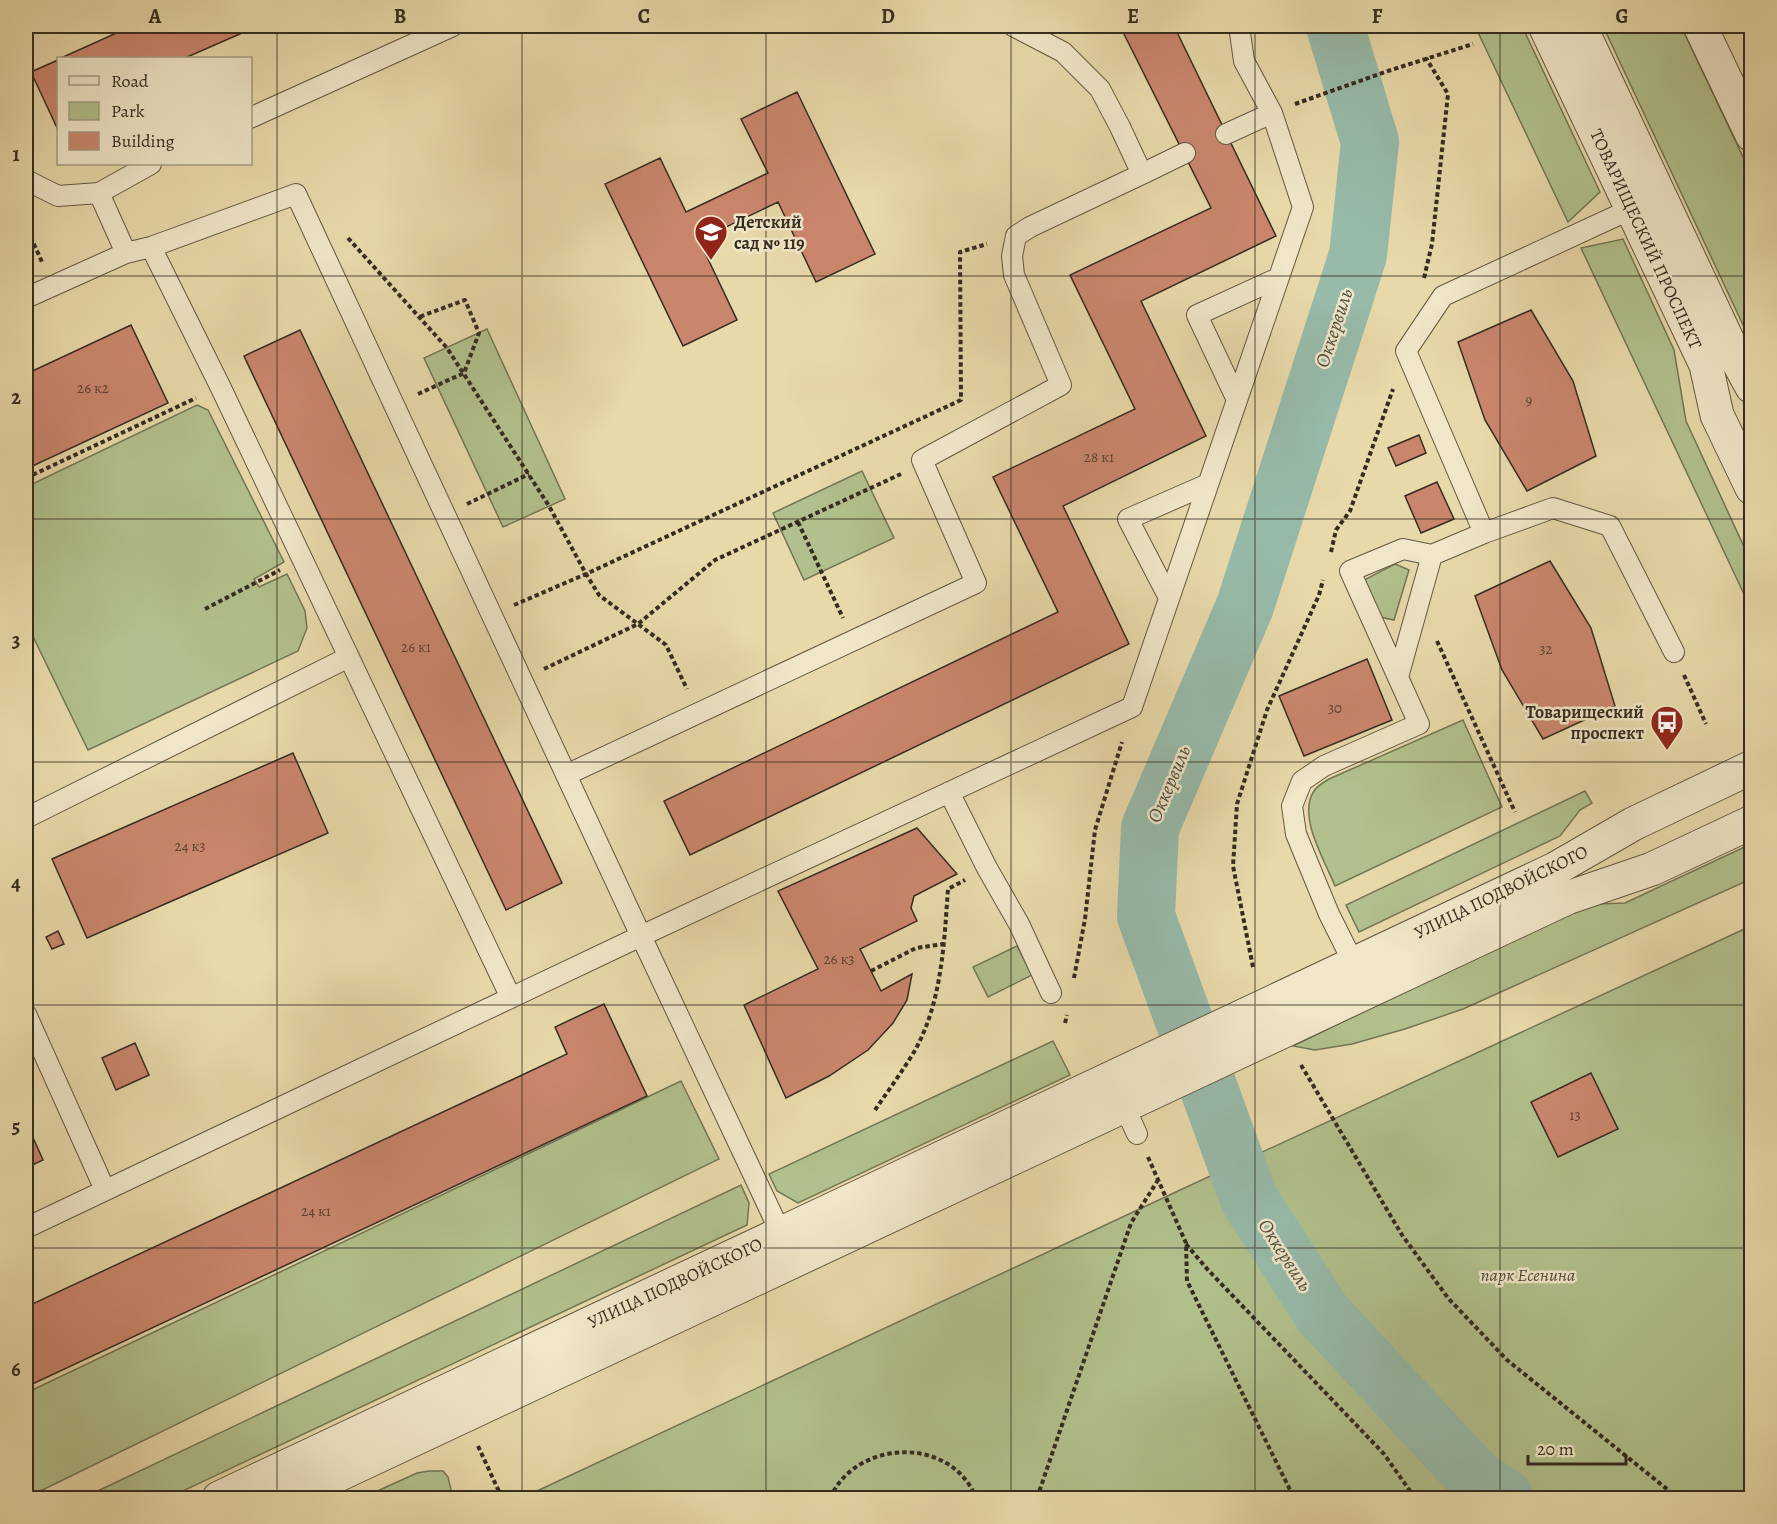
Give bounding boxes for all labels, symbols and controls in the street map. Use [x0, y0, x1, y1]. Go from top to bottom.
text: A [148, 3, 162, 30]
text: B [394, 3, 406, 30]
text: C [638, 3, 650, 30]
text: D [881, 3, 895, 30]
text: E [1127, 3, 1139, 30]
text: F [1372, 3, 1383, 30]
text: G [1615, 3, 1629, 30]
legend [57, 57, 252, 165]
text: Road [111, 69, 149, 93]
text: Park [111, 99, 145, 123]
street label: ТОВАРИЩЕСКИЙ ПРОСПЕКТ [1584, 125, 1708, 353]
text: Building [111, 129, 175, 153]
text: 1 [12, 141, 20, 168]
place label: Детский сад № 119 [734, 210, 805, 255]
school or university icon: Детский сад № 119 [693, 214, 729, 261]
water label: Оккервиль [1309, 285, 1359, 371]
house number: 26 к2 [77, 378, 109, 398]
text: 2 [11, 384, 21, 411]
house number: 9 [1526, 390, 1533, 410]
house number: 28 к1 [1084, 447, 1114, 467]
text: 3 [12, 627, 20, 654]
house number: 26 к1 [401, 637, 431, 657]
house number: 32 [1539, 639, 1553, 659]
house number: 30 [1328, 698, 1342, 718]
place label: Товарищеский проспект [1526, 700, 1644, 745]
bus stop icon: Товарищеский проспект [1649, 704, 1685, 751]
water label: Оккервиль [1141, 741, 1197, 827]
house number: 24 к3 [175, 836, 205, 856]
street label: УЛИЦА ПОДВОЙСКОГО [1410, 839, 1592, 945]
text: 4 [11, 870, 21, 897]
house number: 26 к3 [823, 949, 855, 969]
house number: 13 [1569, 1105, 1581, 1125]
text: 5 [12, 1113, 20, 1140]
house number: 24 к1 [301, 1201, 331, 1221]
water label: Оккервиль [1252, 1214, 1318, 1296]
street label: УЛИЦА ПОДВОЙСКОГО [584, 1232, 766, 1334]
park label: парк Есенина [1481, 1263, 1575, 1287]
text: 6 [11, 1356, 21, 1383]
scale bar [1528, 1428, 1626, 1466]
text: 20 m [1537, 1437, 1574, 1461]

